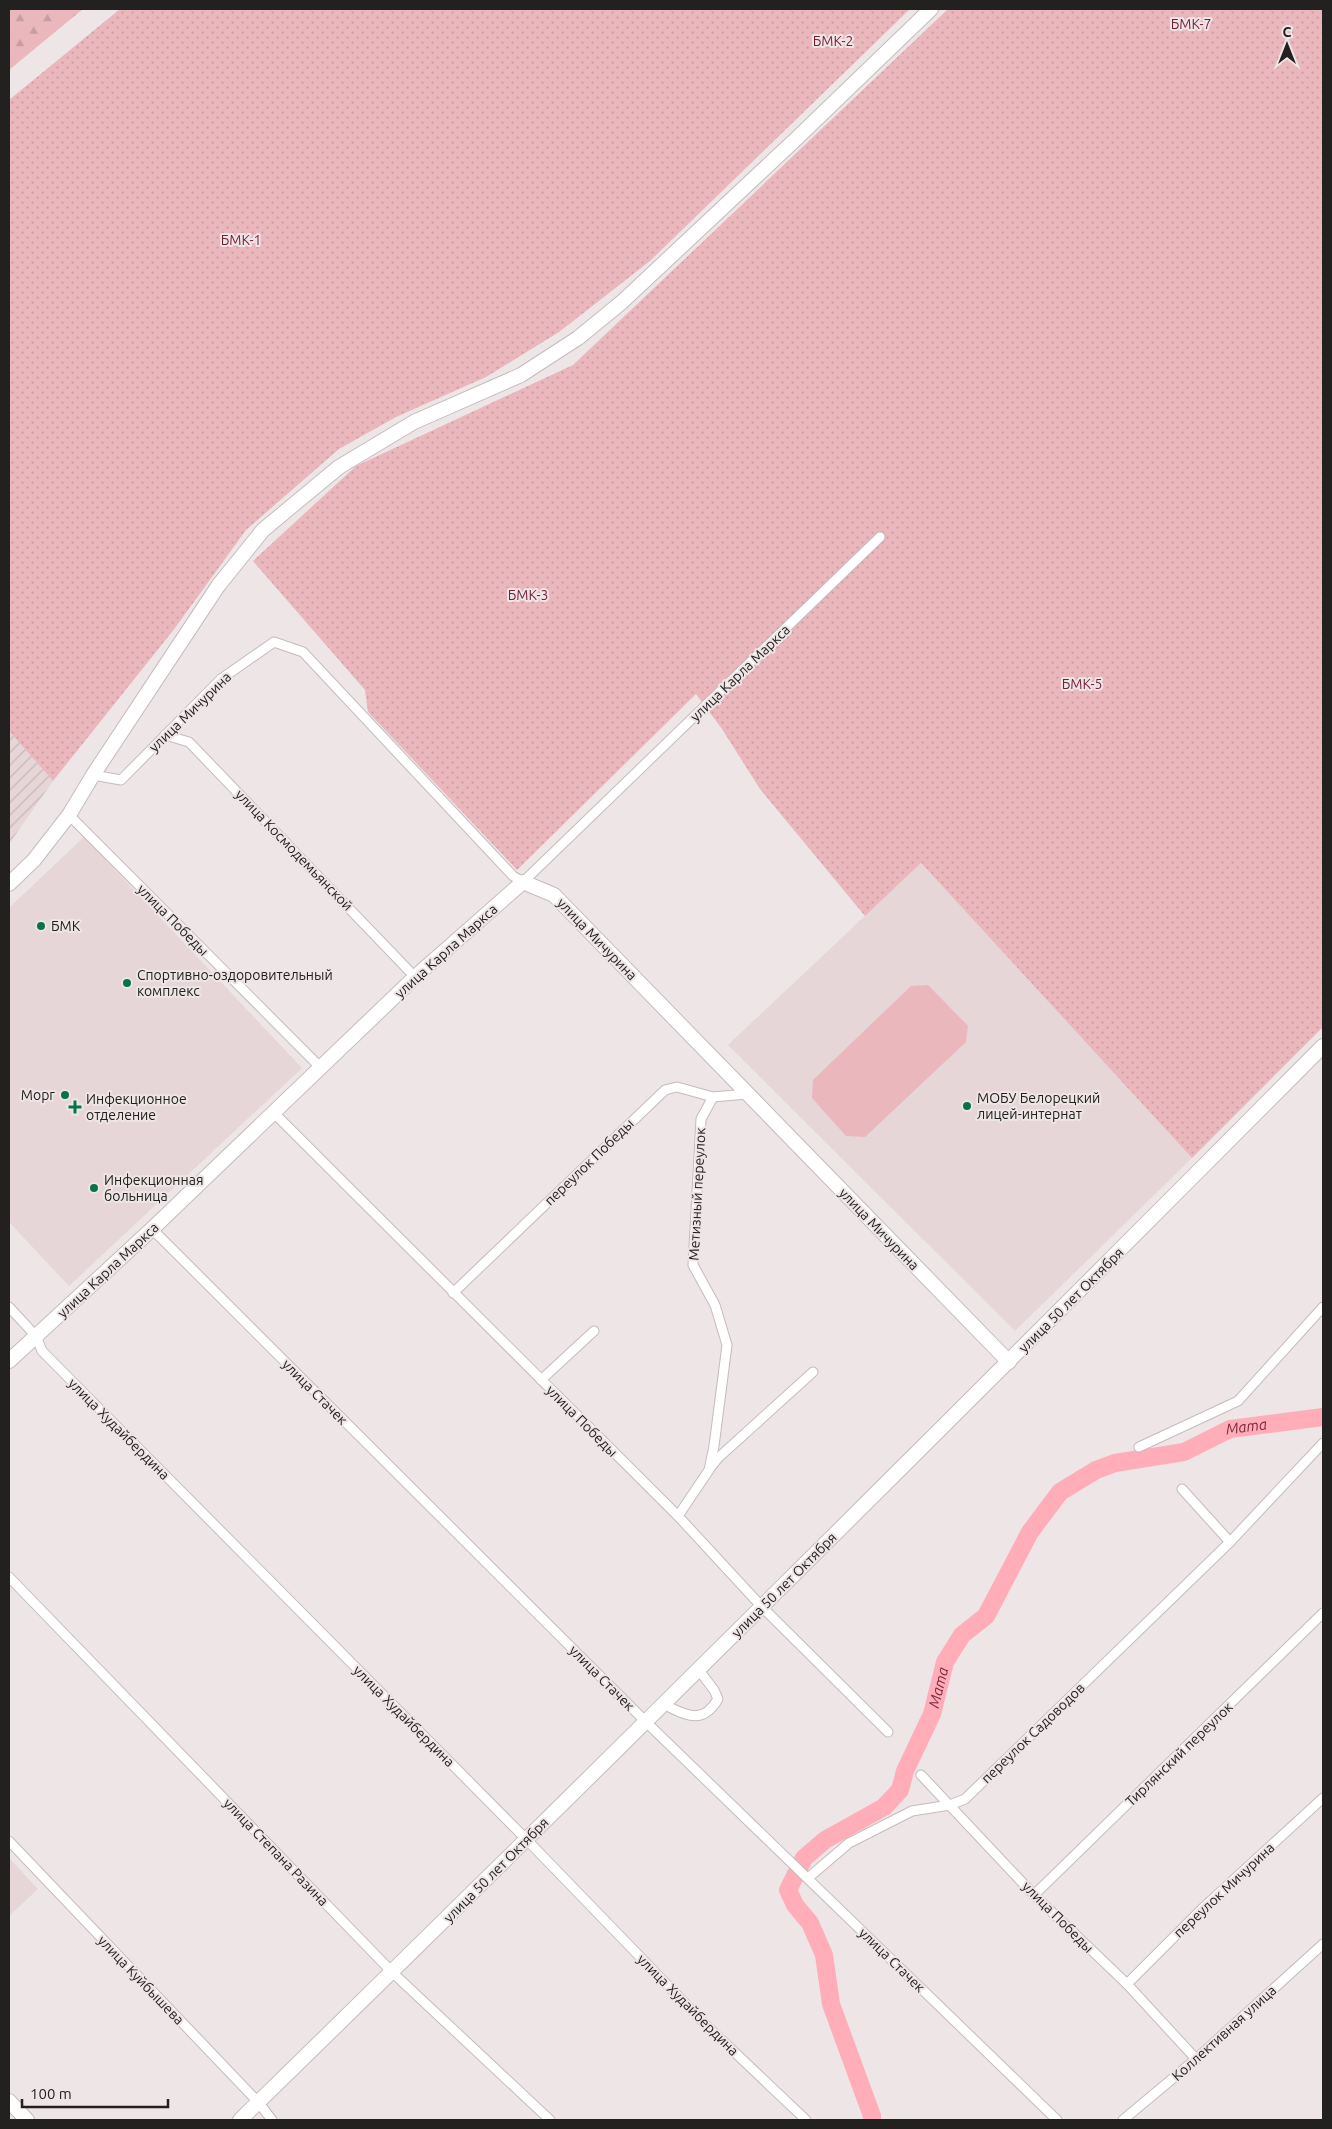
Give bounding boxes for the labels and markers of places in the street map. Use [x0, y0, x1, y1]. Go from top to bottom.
place label: БМК [51, 918, 81, 934]
marker: БМК [35, 920, 47, 932]
place label: Спортивно-оздоровительный комплекс [137, 967, 333, 999]
marker: Спортивно-оздоровительный комплекс [121, 977, 133, 989]
place label: Морг [21, 1087, 55, 1103]
marker: Морг [59, 1089, 71, 1101]
place label: МОБУ Белорецкий лицей-интернат [977, 1090, 1100, 1122]
place label: Инфекционное отделение [86, 1091, 187, 1123]
marker: Инфекционное отделение [68, 1100, 82, 1114]
marker: МОБУ Белорецкий лицей-интернат [961, 1100, 973, 1112]
place label: Инфекционная больница [104, 1172, 203, 1204]
marker: Инфекционная больница [88, 1182, 100, 1194]

